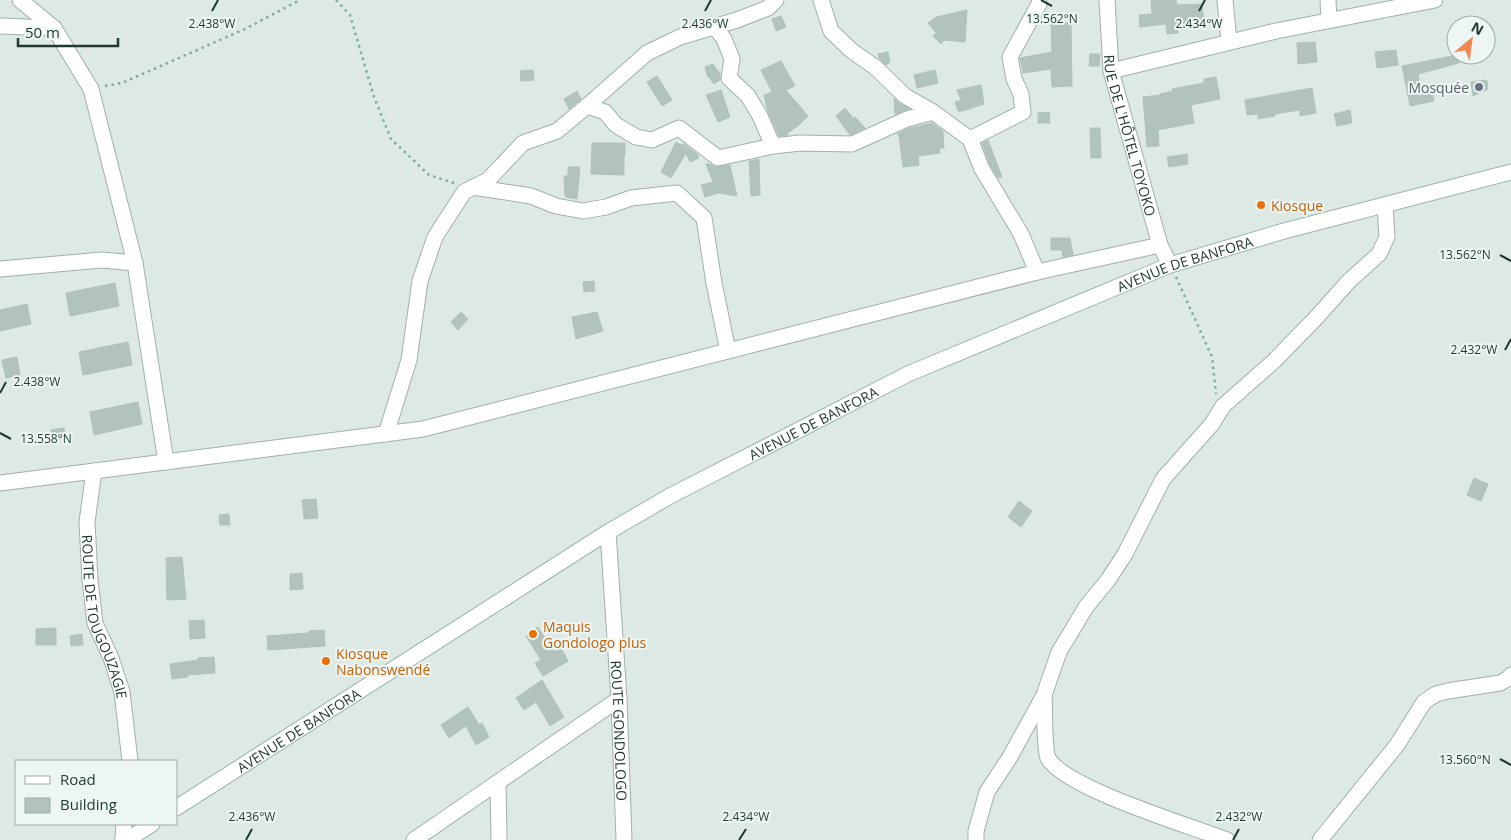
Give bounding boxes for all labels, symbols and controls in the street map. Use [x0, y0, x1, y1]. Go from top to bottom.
text: 13.562°N [1026, 10, 1078, 27]
scale bar [18, 15, 118, 47]
text: 2.438°W [189, 15, 235, 32]
text: 2.436°W [682, 15, 728, 32]
text: 2.434°W [1176, 15, 1222, 32]
north arrow [1446, 15, 1496, 65]
text: N [1468, 17, 1487, 39]
text: 50 m [25, 22, 60, 42]
street label: RUE DE L'HÔTEL TOYOKO [1101, 54, 1161, 218]
place label: Mosquée [1408, 78, 1469, 97]
marker: Mosquée [1473, 81, 1485, 93]
place label: Kiosque [1271, 196, 1323, 215]
marker: Kiosque [1255, 199, 1267, 211]
street label: AVENUE DE BANFORA [1114, 231, 1255, 296]
text: 13.562°N [1439, 246, 1491, 263]
text: 2.432°W [1451, 341, 1497, 358]
text: 2.438°W [14, 373, 60, 390]
street label: AVENUE DE BANFORA [745, 382, 881, 464]
text: 13.558°N [20, 430, 72, 447]
street label: ROUTE DE TOUGOUZAGIE [78, 534, 132, 700]
place label: Maquis Gondologo plus [543, 617, 646, 652]
marker: Maquis Gondologo plus [527, 628, 539, 640]
place label: Kiosque Nabonswendé [336, 644, 430, 679]
marker: Kiosque Nabonswendé [320, 655, 332, 667]
street label: ROUTE GONDOLOGO [607, 660, 632, 801]
street label: AVENUE DE BANFORA [233, 683, 364, 776]
text: 13.560°N [1439, 751, 1491, 768]
legend [15, 760, 178, 825]
text: Road [60, 769, 96, 789]
text: Building [60, 794, 117, 814]
text: 2.436°W [229, 808, 275, 825]
text: 2.434°W [723, 808, 769, 825]
text: 2.432°W [1216, 808, 1262, 825]

